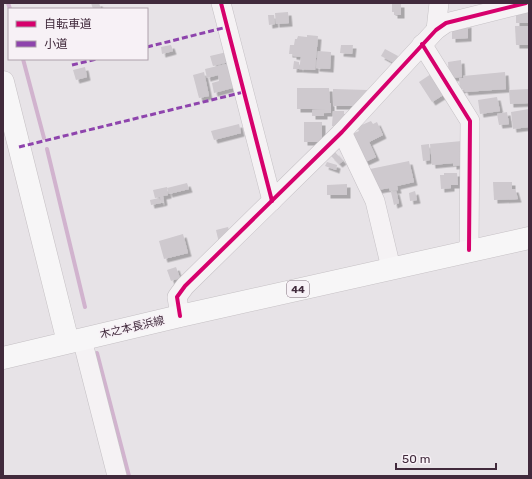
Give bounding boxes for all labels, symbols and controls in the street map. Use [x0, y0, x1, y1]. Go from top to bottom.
legend [8, 8, 148, 60]
text: 自転車道 [44, 17, 92, 31]
text: 小道 [44, 37, 68, 51]
road number: 44 [287, 281, 309, 297]
street label: 木之本長浜線 [98, 314, 166, 341]
scale bar [396, 445, 496, 471]
text: 50 m [402, 452, 430, 466]

